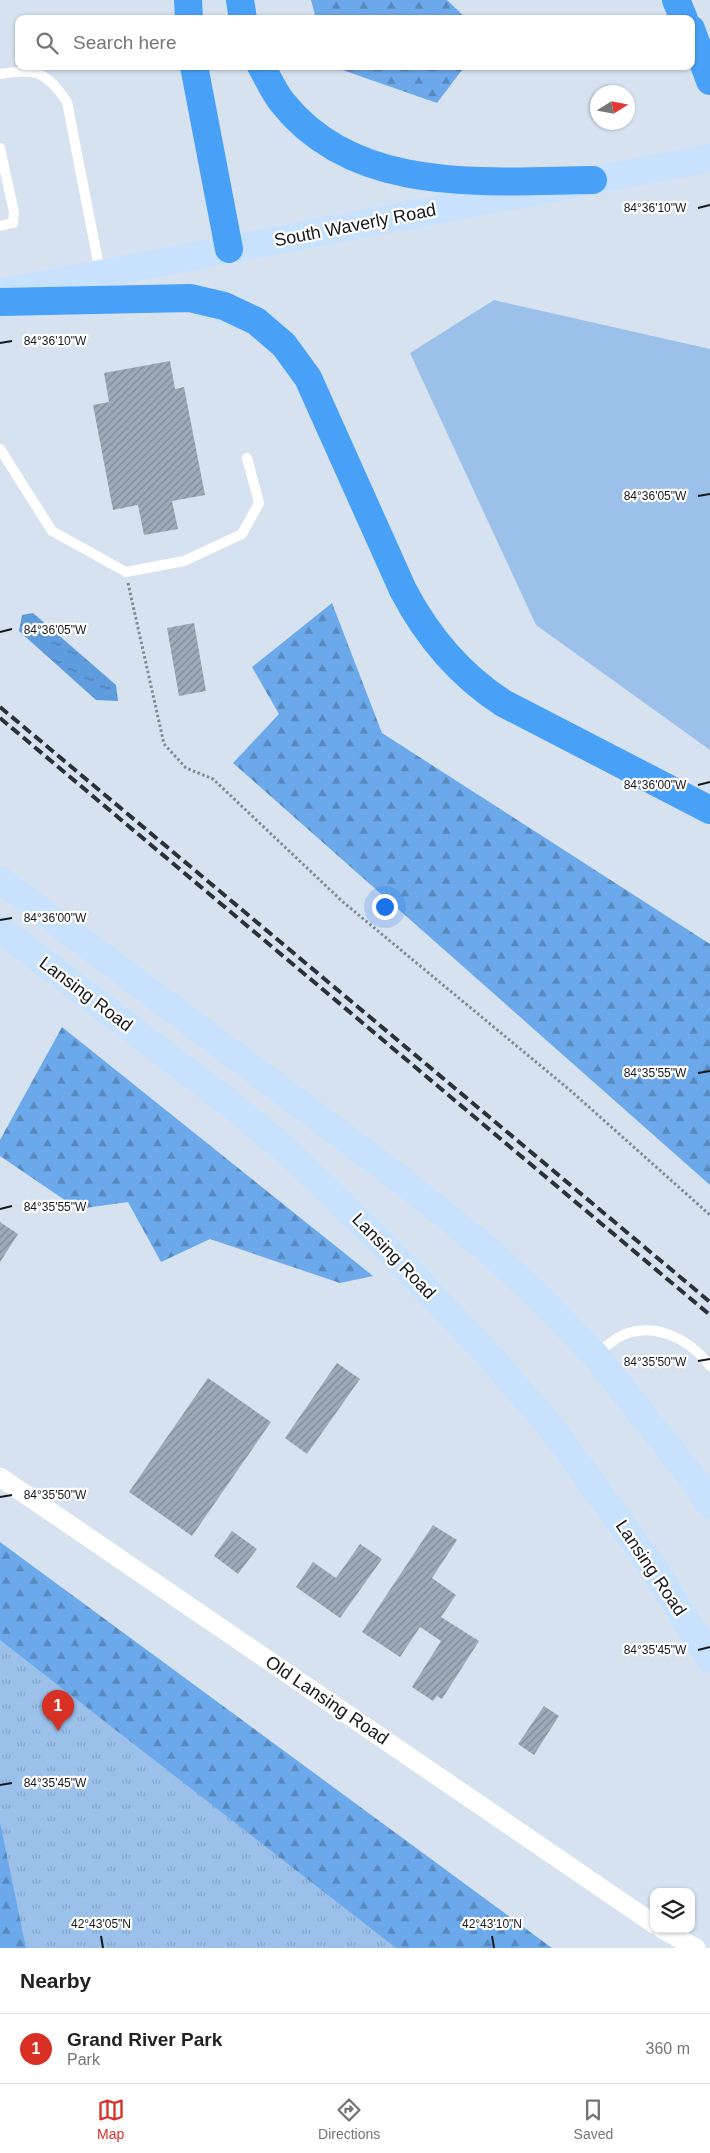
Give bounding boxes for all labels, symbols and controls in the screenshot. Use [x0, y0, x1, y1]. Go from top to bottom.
search box [15, 15, 695, 70]
icon: search [33, 29, 61, 57]
text: Search here [73, 32, 177, 53]
north arrow [590, 85, 635, 130]
street label: South Waverly Road [272, 199, 438, 251]
text: 84°36'10"W [624, 201, 687, 215]
text: 84°36'10"W [24, 334, 87, 348]
text: 84°36'05"W [624, 489, 687, 503]
text: 84°36'05"W [24, 623, 87, 637]
text: 84°36'00"W [624, 778, 687, 792]
your location [372, 894, 398, 920]
text: 84°36'00"W [24, 911, 87, 925]
street label: Lansing Road [36, 953, 136, 1035]
text: 84°35'55"W [624, 1066, 687, 1080]
text: 84°35'55"W [24, 1200, 87, 1214]
street label: Lansing Road [348, 1209, 440, 1303]
text: 84°35'50"W [624, 1355, 687, 1369]
text: 84°35'50"W [24, 1488, 87, 1502]
street label: Lansing Road [612, 1516, 690, 1620]
text: 84°35'45"W [624, 1643, 687, 1657]
street label: Old Lansing Road [262, 1651, 392, 1749]
pin: 1 [42, 1690, 74, 1731]
text: 84°35'45"W [24, 1776, 87, 1790]
map controls [650, 1888, 695, 1933]
button: layers [650, 1888, 695, 1933]
text: 42°43'05"N [71, 1917, 131, 1931]
text: 42°43'10"N [462, 1917, 522, 1931]
text: Nearby [20, 1969, 91, 1992]
text: Grand River Park [67, 2029, 222, 2050]
text: 1 [32, 2040, 40, 2057]
text: 360 m [646, 2040, 690, 2057]
text: Park [67, 2051, 100, 2068]
tab: Map [97, 2096, 125, 2142]
tab: Directions [318, 2096, 380, 2142]
tab: Saved [574, 2096, 613, 2142]

